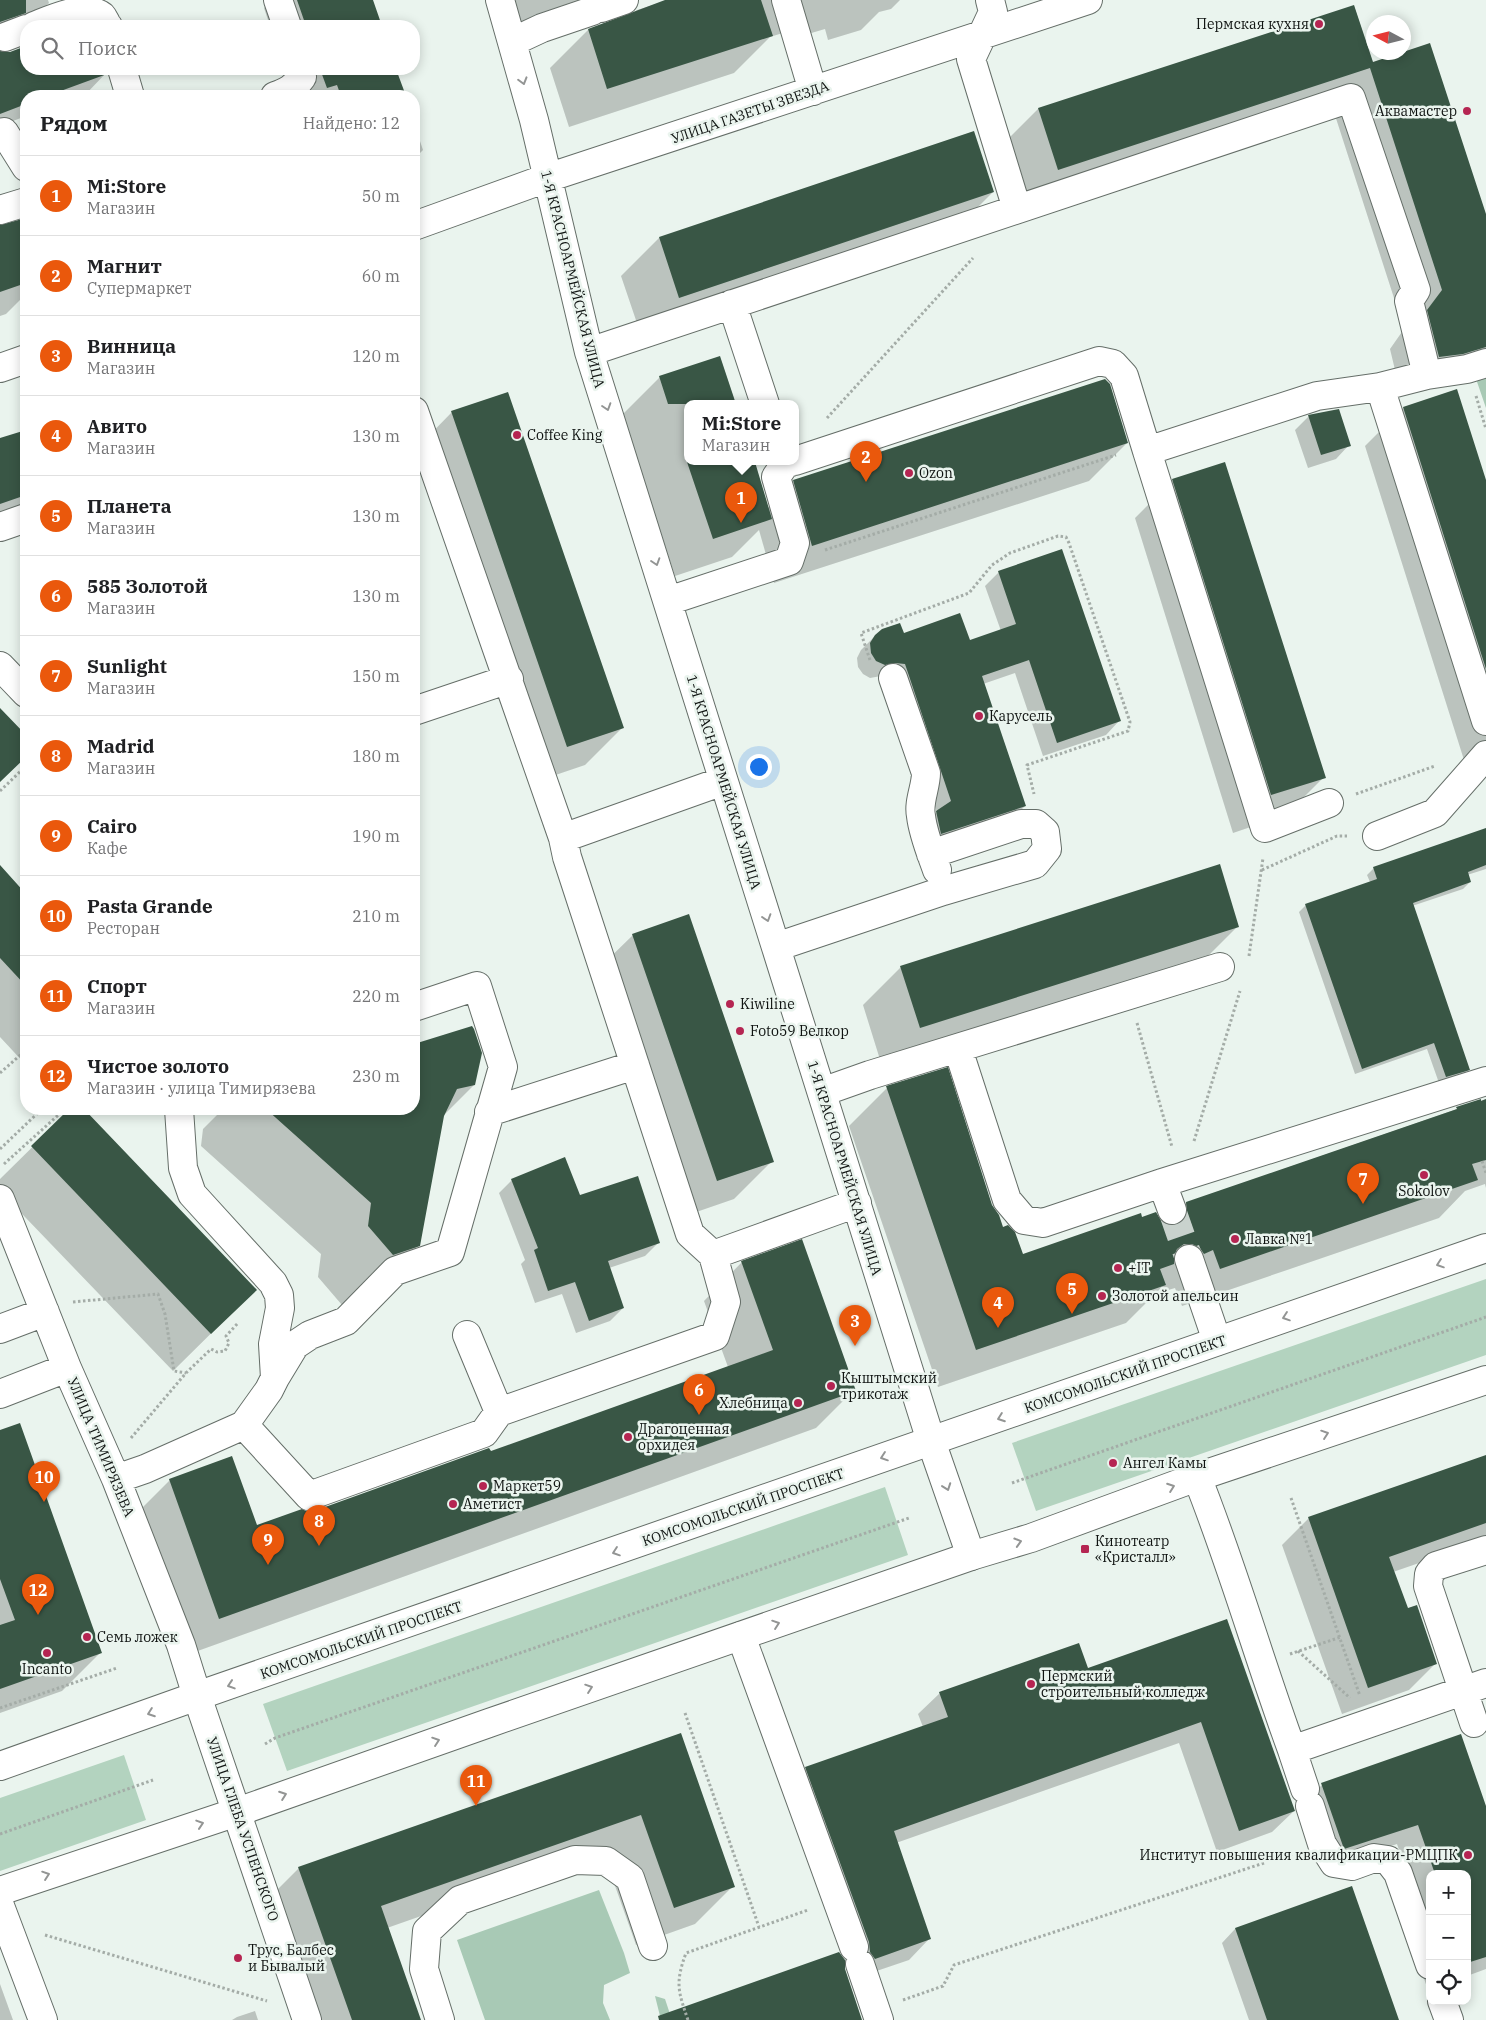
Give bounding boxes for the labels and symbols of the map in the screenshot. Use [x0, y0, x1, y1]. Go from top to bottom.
place label: Пермская кухня [1196, 15, 1309, 33]
north arrow [1366, 15, 1411, 60]
marker: Пермская кухня [1313, 18, 1325, 30]
one-way arrow [517, 76, 528, 85]
street label: УЛИЦА ГАЗЕТЫ ЗВЕЗДА [669, 76, 832, 147]
place label: Аквамастер [1375, 102, 1457, 120]
marker: Аквамастер [1461, 105, 1473, 117]
street label: 1-Я КРАСНОАРМЕЙСКАЯ УЛИЦА [537, 168, 609, 390]
one-way arrow [601, 403, 611, 411]
place label: Coffee King [527, 426, 603, 444]
marker: Coffee King [511, 429, 523, 441]
pin: 2 [850, 441, 882, 482]
place label: Ozon [919, 464, 953, 482]
marker: Ozon [903, 467, 915, 479]
pin: 1 [725, 482, 757, 523]
one-way arrow [650, 558, 660, 566]
street label: 1-Я КРАСНОАРМЕЙСКАЯ УЛИЦА [683, 672, 765, 892]
place label: Карусель [989, 707, 1053, 725]
marker: Карусель [973, 710, 985, 722]
your location [746, 754, 772, 780]
one-way arrow [761, 913, 771, 921]
place label: Kiwiline [740, 995, 795, 1013]
marker: Kiwiline [724, 998, 736, 1010]
place label: Foto59 Велкор [750, 1022, 849, 1040]
marker: Foto59 Велкор [734, 1025, 746, 1037]
street label: 1-Я КРАСНОАРМЕЙСКАЯ УЛИЦА [804, 1058, 886, 1278]
pin: 7 [1347, 1163, 1379, 1204]
marker: Sokolov [1418, 1169, 1430, 1181]
place label: Sokolov [1398, 1182, 1450, 1200]
place label: Лавка №1 [1245, 1230, 1313, 1248]
marker: Лавка №1 [1229, 1233, 1241, 1245]
one-way arrow [1436, 1258, 1445, 1268]
place label: +IT [1128, 1259, 1150, 1277]
marker: +IT [1112, 1262, 1124, 1274]
pin: 5 [1056, 1273, 1088, 1314]
pin: 4 [982, 1287, 1014, 1328]
place label: Золотой апельсин [1112, 1287, 1239, 1305]
marker: Золотой апельсин [1096, 1290, 1108, 1302]
pin: 3 [839, 1305, 871, 1346]
one-way arrow [1283, 1311, 1291, 1321]
street label: КОМСОМОЛЬСКИЙ ПРОСПЕКТ [1022, 1331, 1228, 1417]
place label: Кыштымский трикотаж [841, 1369, 937, 1403]
pin: 6 [683, 1374, 715, 1415]
street label: УЛИЦА ТИМИРЯЗЕВА [63, 1375, 139, 1520]
marker: Кыштымский трикотаж [825, 1380, 837, 1392]
place label: Хлебница [719, 1394, 788, 1412]
marker: Хлебница [792, 1397, 804, 1409]
one-way arrow [997, 1412, 1006, 1422]
place label: Драгоценная орхидея [638, 1420, 729, 1454]
one-way arrow [1320, 1430, 1328, 1440]
marker: Драгоценная орхидея [622, 1431, 634, 1443]
one-way arrow [881, 1451, 889, 1461]
place label: Ангел Камы [1123, 1454, 1207, 1472]
marker: Ангел Камы [1107, 1457, 1119, 1469]
pin: 10 [28, 1461, 60, 1502]
street label: КОМСОМОЛЬСКИЙ ПРОСПЕКТ [640, 1464, 846, 1550]
place label: Маркет59 [493, 1477, 561, 1495]
marker: Маркет59 [477, 1480, 489, 1492]
one-way arrow [941, 1483, 951, 1491]
one-way arrow [1166, 1483, 1175, 1493]
place label: Аметист [463, 1495, 522, 1513]
marker: Аметист [447, 1498, 459, 1510]
pin: 8 [303, 1505, 335, 1546]
pin: 9 [252, 1524, 284, 1565]
place label: Кинотеатр «Кристалл» [1095, 1532, 1176, 1566]
one-way arrow [1013, 1537, 1022, 1547]
marker: Кинотеатр «Кристалл» [1079, 1543, 1091, 1555]
one-way arrow [612, 1546, 620, 1556]
pin: 12 [22, 1574, 54, 1615]
street label: КОМСОМОЛЬСКИЙ ПРОСПЕКТ [258, 1597, 464, 1683]
one-way arrow [772, 1619, 780, 1629]
place label: Семь ложек [97, 1628, 178, 1646]
marker: Семь ложек [81, 1631, 93, 1643]
marker: Incanto [41, 1647, 53, 1659]
place label: Incanto [22, 1660, 72, 1678]
place label: Пермский строительный колледж [1041, 1667, 1205, 1701]
marker: Пермский строительный колледж [1025, 1678, 1037, 1690]
one-way arrow [227, 1680, 235, 1690]
one-way arrow [585, 1684, 593, 1694]
one-way arrow [147, 1707, 156, 1717]
street label: УЛИЦА ГЛЕБА УСПЕНСКОГО [203, 1734, 283, 1924]
one-way arrow [431, 1737, 440, 1747]
pin: 11 [460, 1765, 492, 1806]
one-way arrow [278, 1791, 286, 1801]
one-way arrow [196, 1819, 204, 1829]
place label: Институт повышения квалификации-РМЦПК [1140, 1846, 1458, 1864]
marker: Институт повышения квалификации-РМЦПК [1462, 1849, 1474, 1861]
one-way arrow [41, 1871, 50, 1881]
place label: Трус, Балбес и Бывалый [248, 1941, 334, 1975]
marker: Трус, Балбес и Бывалый [232, 1952, 244, 1964]

